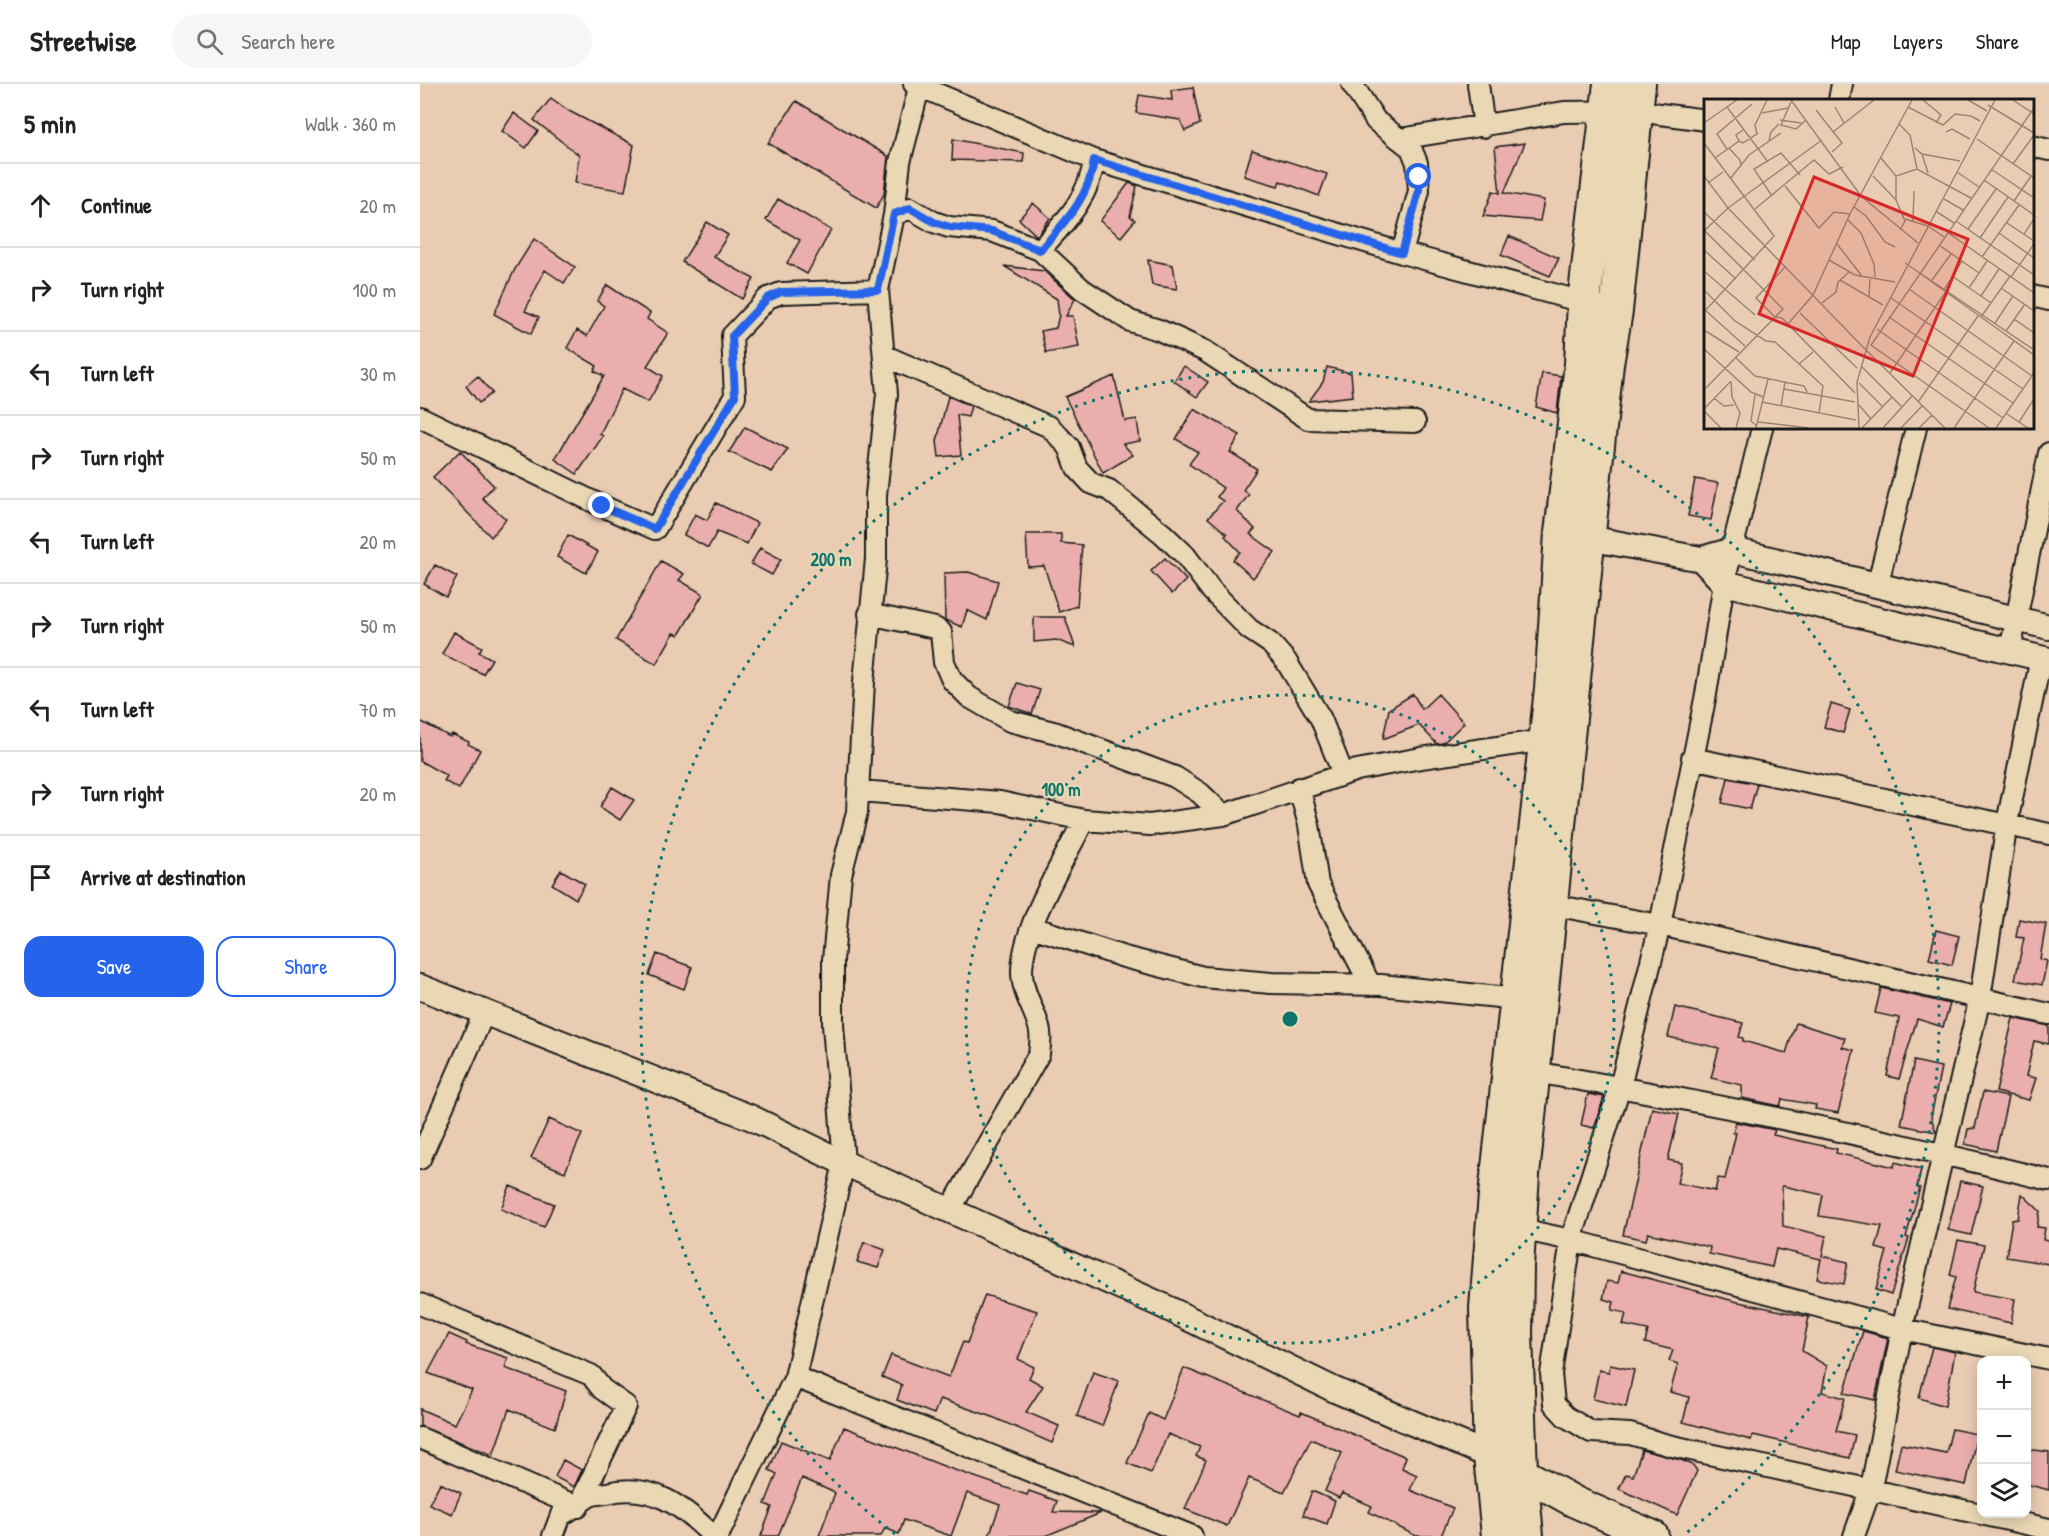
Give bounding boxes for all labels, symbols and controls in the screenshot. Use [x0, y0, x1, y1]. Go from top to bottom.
search box [172, 14, 592, 68]
text: Streetwise [30, 22, 136, 60]
icon: search [193, 25, 226, 58]
text: Search here [241, 26, 335, 56]
text: Map [1831, 27, 1860, 56]
text: Layers [1893, 27, 1943, 56]
text: Share [1976, 27, 2019, 56]
inset map [1704, 99, 2034, 429]
text: 5 min [24, 106, 76, 141]
text: Walk · 360 m [305, 110, 396, 137]
route start [1405, 163, 1431, 189]
icon: ahead [24, 189, 57, 222]
text: Continue [81, 190, 152, 220]
text: 20 m [359, 192, 396, 219]
icon: right [24, 273, 57, 306]
text: Turn right [81, 274, 164, 304]
text: 100 m [353, 276, 396, 303]
icon: left [24, 357, 57, 390]
text: Turn left [81, 358, 154, 388]
text: 30 m [360, 360, 396, 387]
icon: right [24, 441, 57, 474]
text: Turn right [81, 442, 164, 472]
text: 50 m [360, 444, 396, 471]
route end [588, 492, 614, 518]
icon: left [24, 525, 57, 558]
text: Turn left [81, 526, 154, 556]
text: 20 m [359, 528, 396, 555]
text: 200 m [811, 547, 851, 572]
icon: right [24, 609, 57, 642]
text: Turn right [81, 610, 164, 640]
text: 50 m [360, 612, 396, 639]
icon: left [24, 693, 57, 726]
text: Turn left [81, 694, 154, 724]
text: 70 m [359, 696, 396, 723]
icon: right [24, 777, 57, 810]
text: 100 m [1041, 777, 1081, 802]
text: Turn right [81, 778, 164, 808]
text: 20 m [359, 780, 396, 807]
icon: arrive [24, 861, 57, 894]
text: Arrive at destination [81, 862, 246, 892]
button: Save [24, 936, 204, 997]
button: Share [216, 936, 396, 997]
centre of rings [1280, 1009, 1300, 1029]
map controls [1977, 1356, 2031, 1518]
button: + [1977, 1356, 2031, 1410]
button: − [1977, 1410, 2031, 1464]
button: layers [1977, 1464, 2031, 1518]

